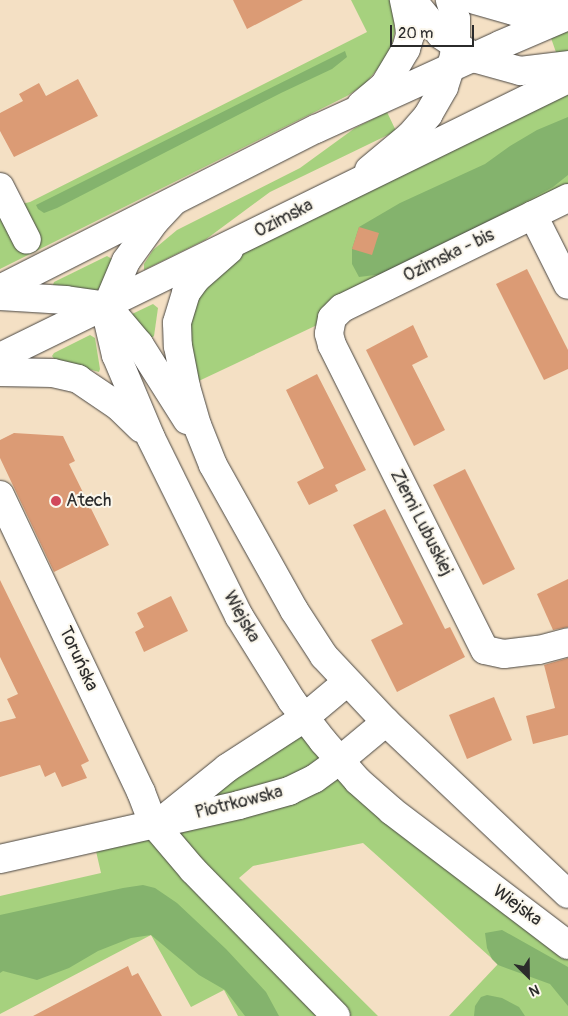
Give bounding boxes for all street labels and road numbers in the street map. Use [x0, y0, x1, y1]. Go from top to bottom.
street label: Ozimska [251, 195, 317, 243]
street label: Ozimska - bis [400, 225, 498, 287]
street label: Ziemi Lubuskiej [385, 466, 457, 580]
street label: Wiejska [218, 587, 264, 647]
street label: Toruńska [54, 623, 102, 695]
street label: Piotrkowska [193, 782, 285, 824]
street label: Wiejska [488, 881, 546, 931]

